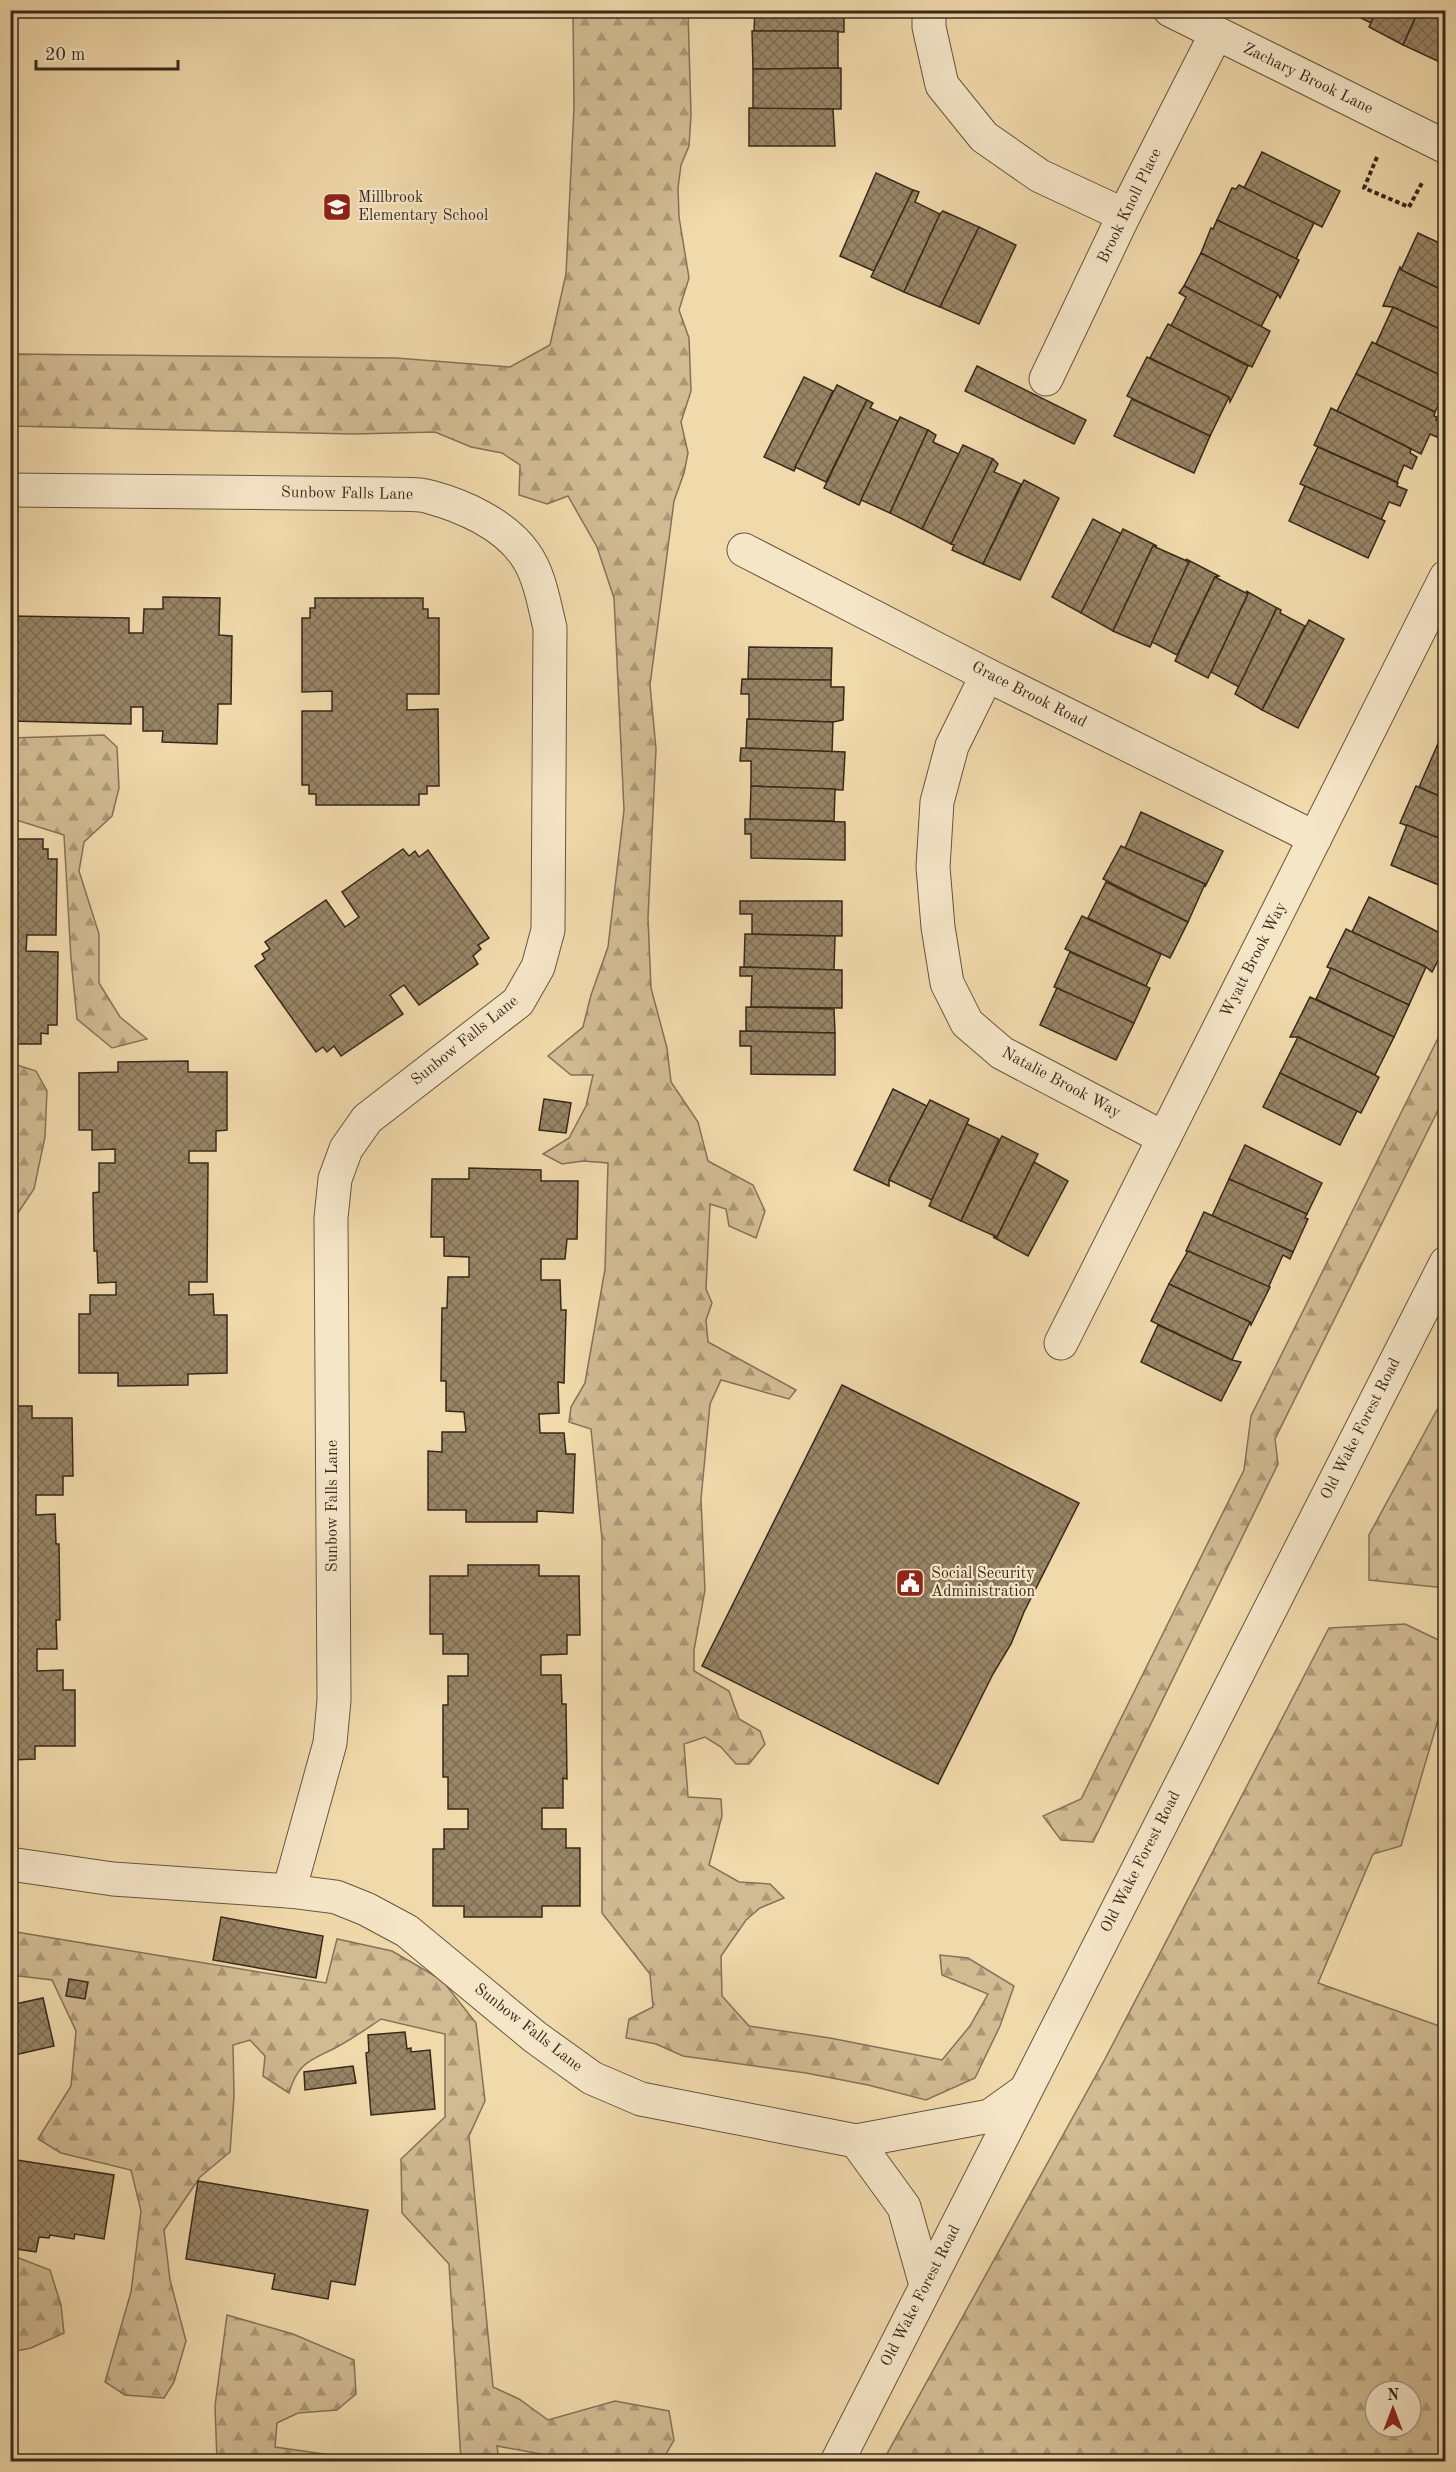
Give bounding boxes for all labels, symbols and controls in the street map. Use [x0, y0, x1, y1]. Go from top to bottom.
scale bar [36, 33, 178, 71]
street label: Zachary Brook Lane [1241, 41, 1375, 117]
text: 20 m [45, 46, 85, 64]
street label: Brook Knoll Place [1095, 146, 1165, 266]
place label: Millbrook Elementary School [358, 190, 488, 224]
school or university icon: Millbrook Elementary School [321, 191, 353, 223]
street label: Sunbow Falls Lane [281, 485, 413, 503]
street label: Grace Brook Road [969, 659, 1089, 731]
street label: Wyatt Brook Way [1218, 899, 1290, 1020]
street label: Sunbow Falls Lane [409, 993, 521, 1089]
street label: Natalie Brook Way [999, 1045, 1124, 1121]
street label: Old Wake Forest Road [1318, 1356, 1404, 1502]
street label: Sunbow Falls Lane [325, 1440, 341, 1572]
place label: Social Security Administration [931, 1566, 1035, 1600]
public building icon: Social Security Administration [894, 1567, 926, 1599]
street label: Old Wake Forest Road [1098, 1789, 1184, 1935]
street label: Sunbow Falls Lane [471, 1981, 585, 2075]
street label: Old Wake Forest Road [878, 2223, 964, 2369]
north arrow [1363, 2379, 1423, 2439]
text: N [1387, 2388, 1400, 2404]

